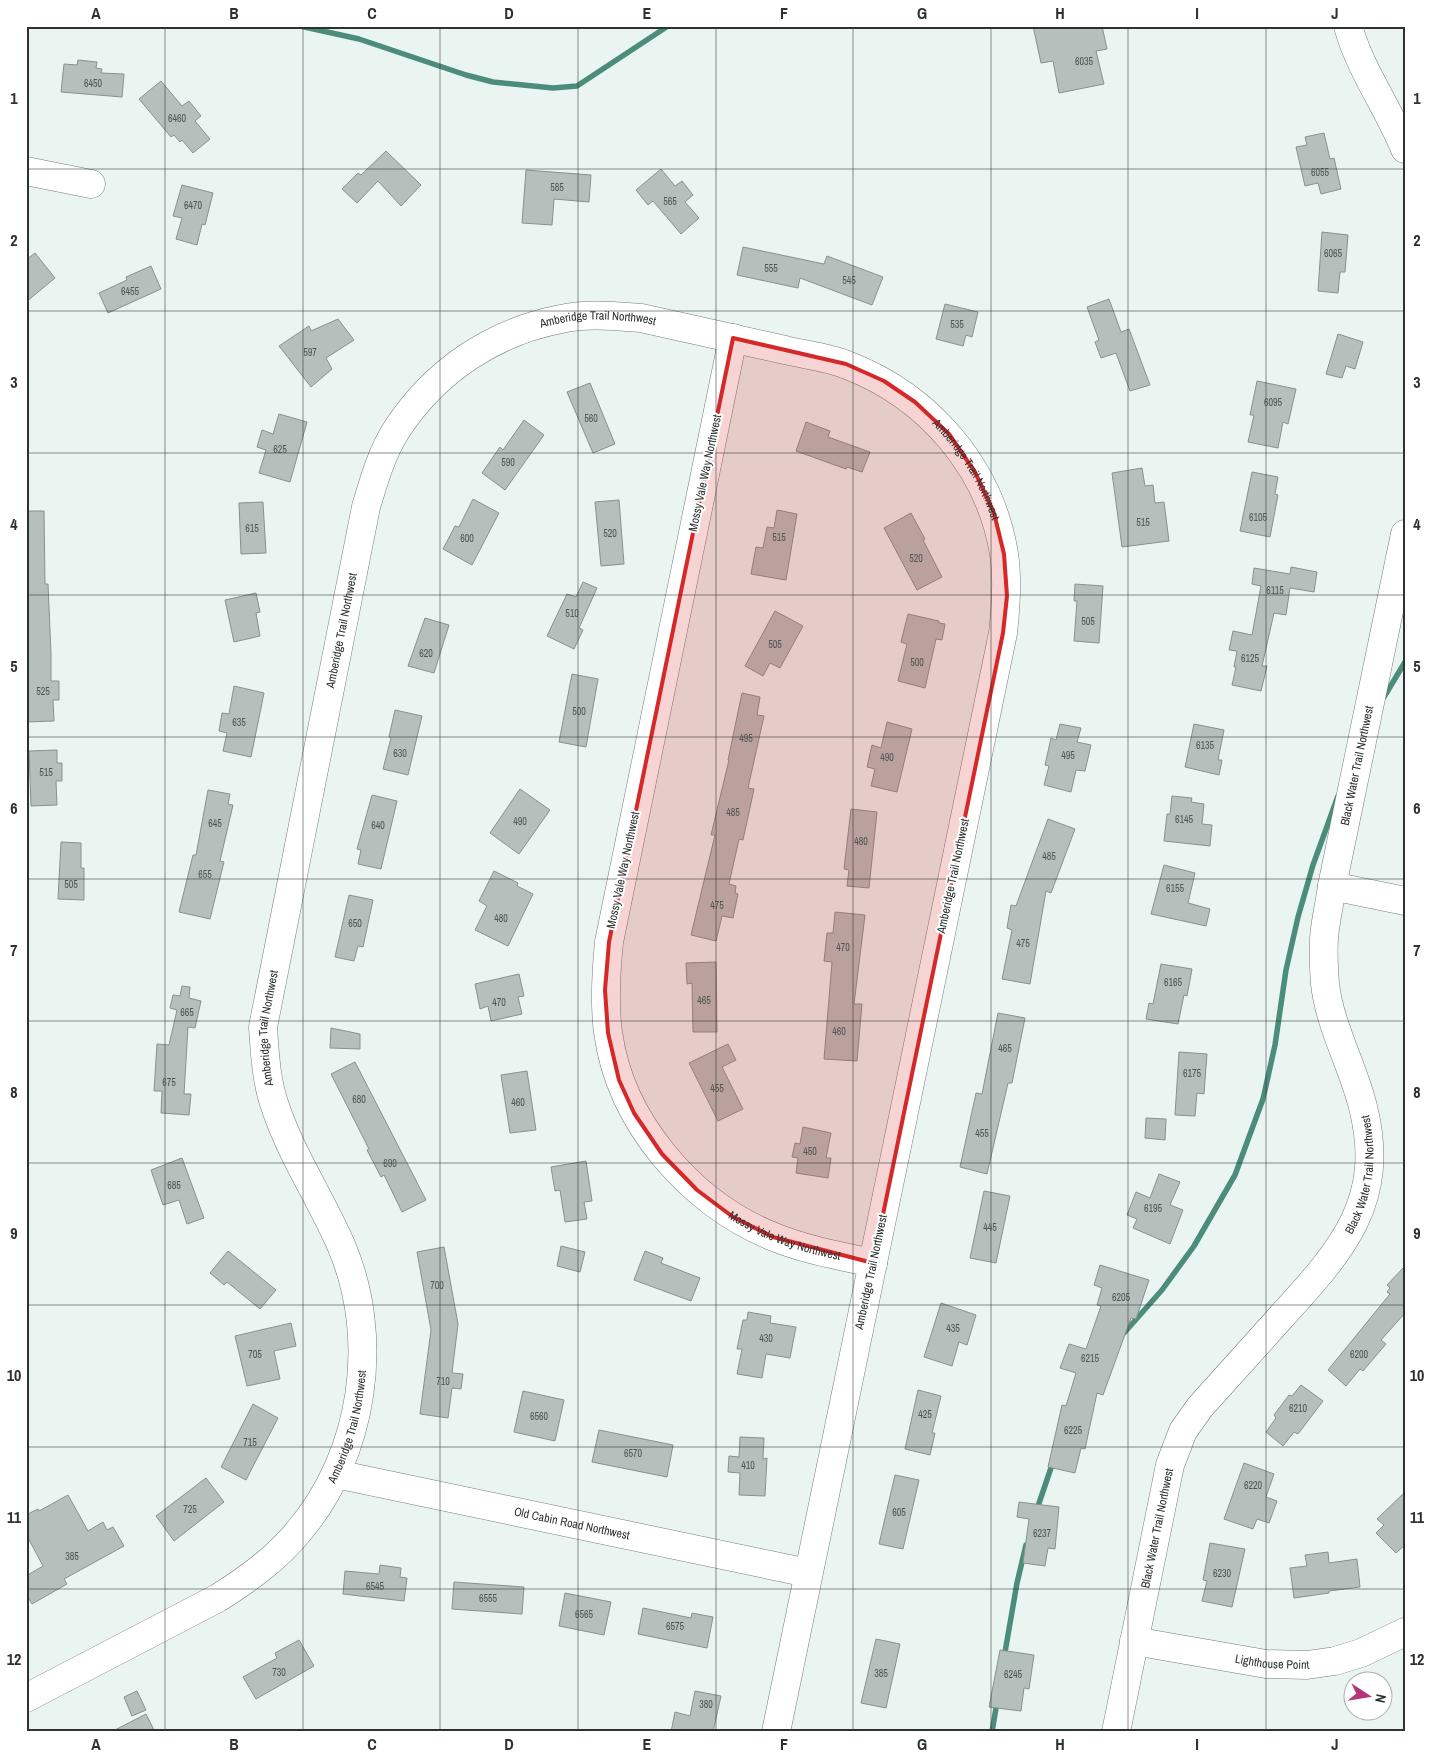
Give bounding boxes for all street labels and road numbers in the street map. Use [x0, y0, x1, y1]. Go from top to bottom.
street label: Amberidge Trail Northwest [537, 307, 658, 332]
street label: Mossy Vale Way Northwest [685, 413, 725, 533]
street label: Amberidge Trail Northwest [928, 415, 1003, 522]
street label: Amberidge Trail Northwest [322, 571, 361, 691]
street label: Black Water Trail Northwest [1337, 704, 1377, 827]
street label: Mossy Vale Way Northwest [603, 810, 643, 930]
street label: Amberidge Trail Northwest [933, 817, 973, 936]
street label: Amberidge Trail Northwest [255, 968, 282, 1089]
street label: Black Water Trail Northwest [1341, 1114, 1377, 1237]
street label: Mossy Vale Way Northwest [725, 1207, 843, 1264]
street label: Amberidge Trail Northwest [851, 1213, 891, 1332]
street label: Amberidge Trail Northwest [324, 1369, 370, 1487]
street label: Black Water Trail Northwest [1137, 1467, 1177, 1589]
street label: Old Cabin Road Northwest [513, 1504, 631, 1543]
street label: Lighthouse Point [1234, 1651, 1311, 1673]

